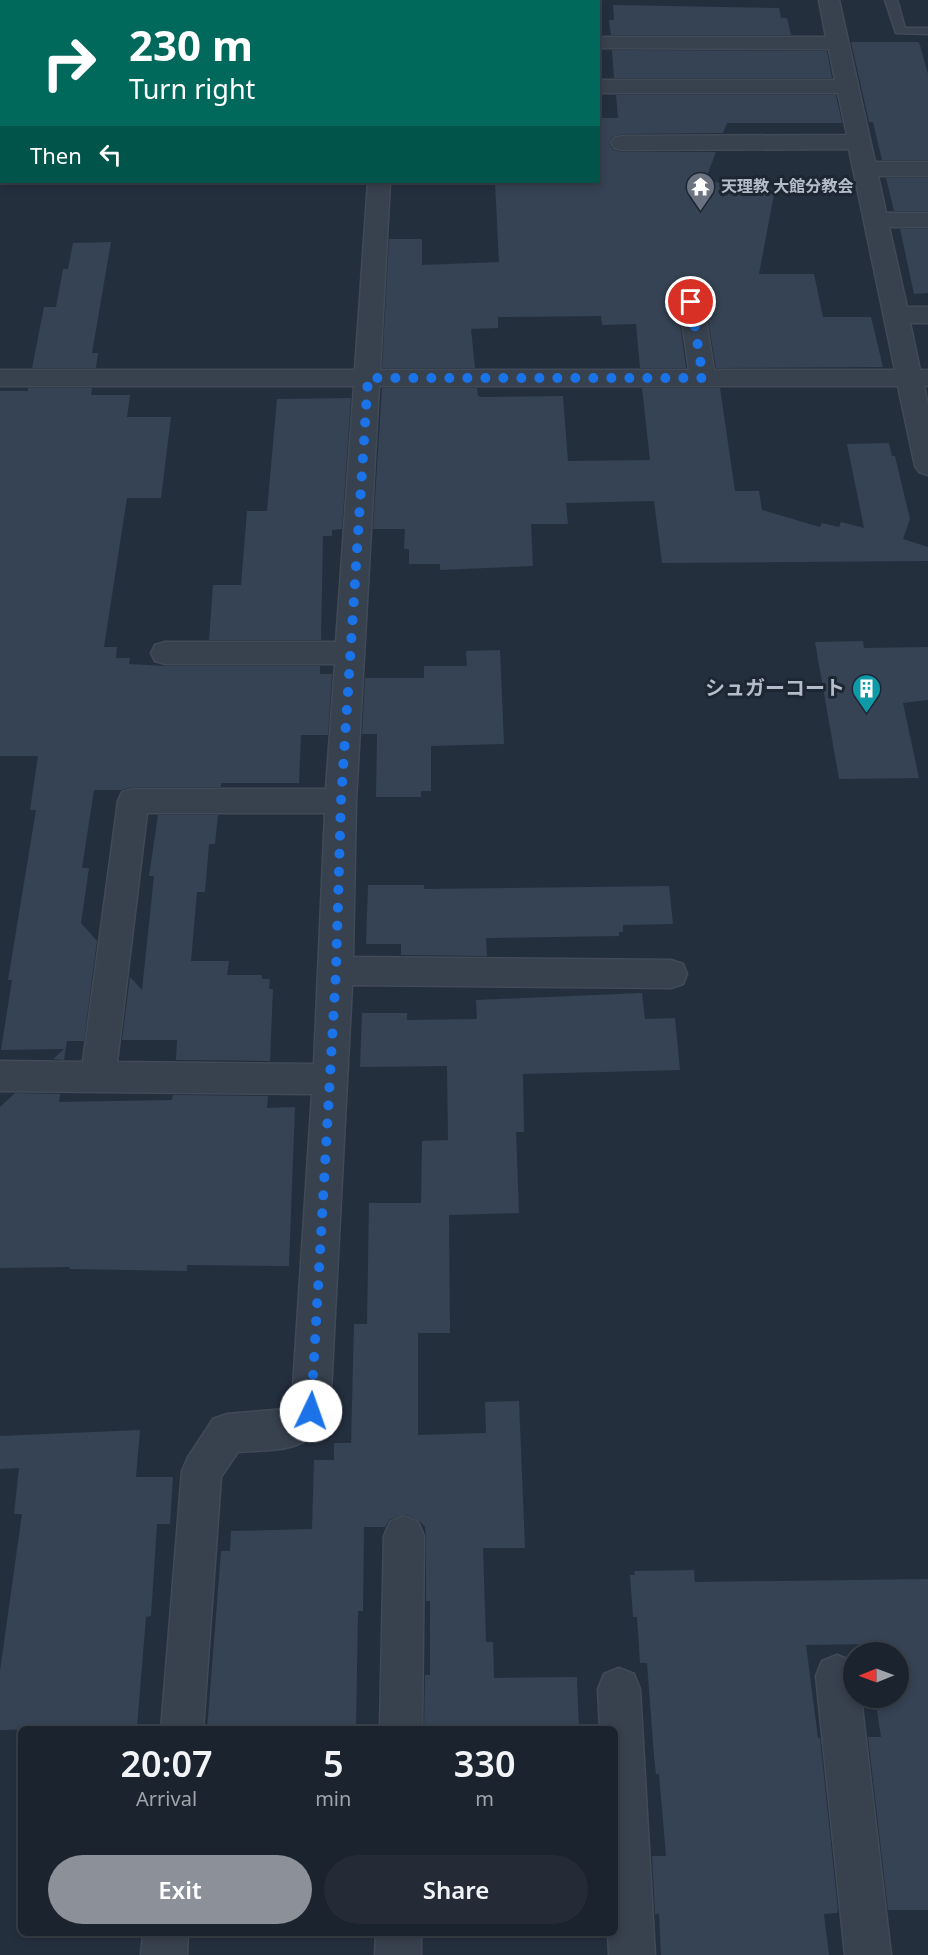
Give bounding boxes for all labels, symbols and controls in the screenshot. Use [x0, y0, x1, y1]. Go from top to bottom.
text: 230 m [129, 16, 253, 73]
icon: right [30, 24, 108, 102]
text: Turn right [129, 70, 255, 107]
icon: left [94, 138, 127, 171]
text: Then [30, 140, 82, 170]
temple icon: 天理教 大館分教会 [684, 170, 716, 212]
place label: 天理教 大館分教会 [721, 175, 853, 197]
pin [665, 276, 716, 327]
icon: arrive [674, 285, 707, 318]
building icon: シュガーコート [850, 672, 882, 714]
place label: シュガーコート [705, 674, 845, 701]
position arrow [279, 1379, 343, 1443]
north arrow [843, 1642, 909, 1708]
map controls [843, 1642, 909, 1708]
text: 20:07 [120, 1739, 213, 1788]
text: 5 [323, 1739, 344, 1788]
text: 330 [454, 1739, 516, 1788]
text: Arrival [136, 1785, 197, 1812]
text: min [315, 1785, 351, 1812]
text: m [475, 1785, 494, 1812]
button: Exit [48, 1855, 312, 1924]
button: Share [324, 1855, 588, 1924]

